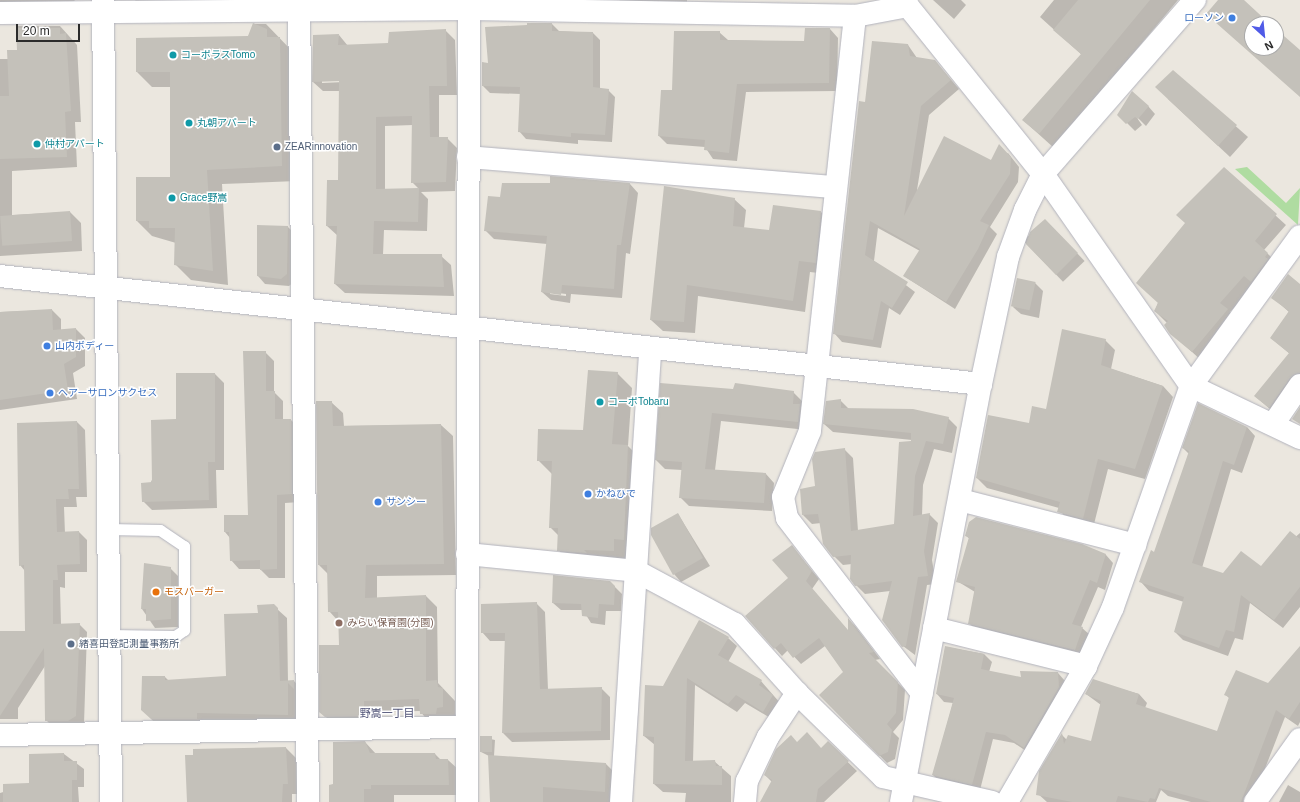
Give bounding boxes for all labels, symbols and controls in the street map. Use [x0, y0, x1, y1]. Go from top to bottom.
place label: ローソン [1184, 12, 1224, 24]
marker: ローソン [1227, 13, 1237, 23]
scale bar [18, 16, 82, 42]
north arrow [1244, 16, 1284, 56]
text: 20 m [23, 24, 50, 38]
text: N [1263, 39, 1275, 53]
place label: コーポラスTomo [181, 49, 255, 61]
marker: コーポラスTomo [168, 50, 178, 60]
place label: 丸朝アパート [197, 117, 257, 129]
marker: 丸朝アパート [184, 118, 194, 128]
place label: 仲村アパート [45, 138, 105, 150]
marker: 仲村アパート [32, 139, 42, 149]
place label: ZEARinnovation [285, 141, 357, 153]
marker: ZEARinnovation [272, 142, 282, 152]
place label: Grace野嵩 [180, 192, 227, 204]
marker: Grace野嵩 [167, 193, 177, 203]
place label: 山内ボディー [55, 340, 115, 352]
marker: 山内ボディー [42, 341, 52, 351]
place label: ヘアーサロンサクセス [58, 387, 157, 399]
marker: ヘアーサロンサクセス [45, 388, 55, 398]
place label: コーポTobaru [608, 396, 669, 408]
marker: コーポTobaru [595, 397, 605, 407]
place label: かねひで [596, 488, 636, 500]
marker: かねひで [583, 489, 593, 499]
place label: サンシー [386, 496, 426, 508]
marker: サンシー [373, 497, 383, 507]
place label: モスバーガー [164, 586, 224, 598]
marker: モスバーガー [151, 587, 161, 597]
place label: みらい保育園(分園) [347, 617, 434, 629]
marker: みらい保育園(分園) [334, 618, 344, 628]
place label: 緒喜田登記測量事務所 [79, 638, 179, 650]
marker: 緒喜田登記測量事務所 [66, 639, 76, 649]
district label: 野嵩一丁目 [360, 706, 414, 720]

